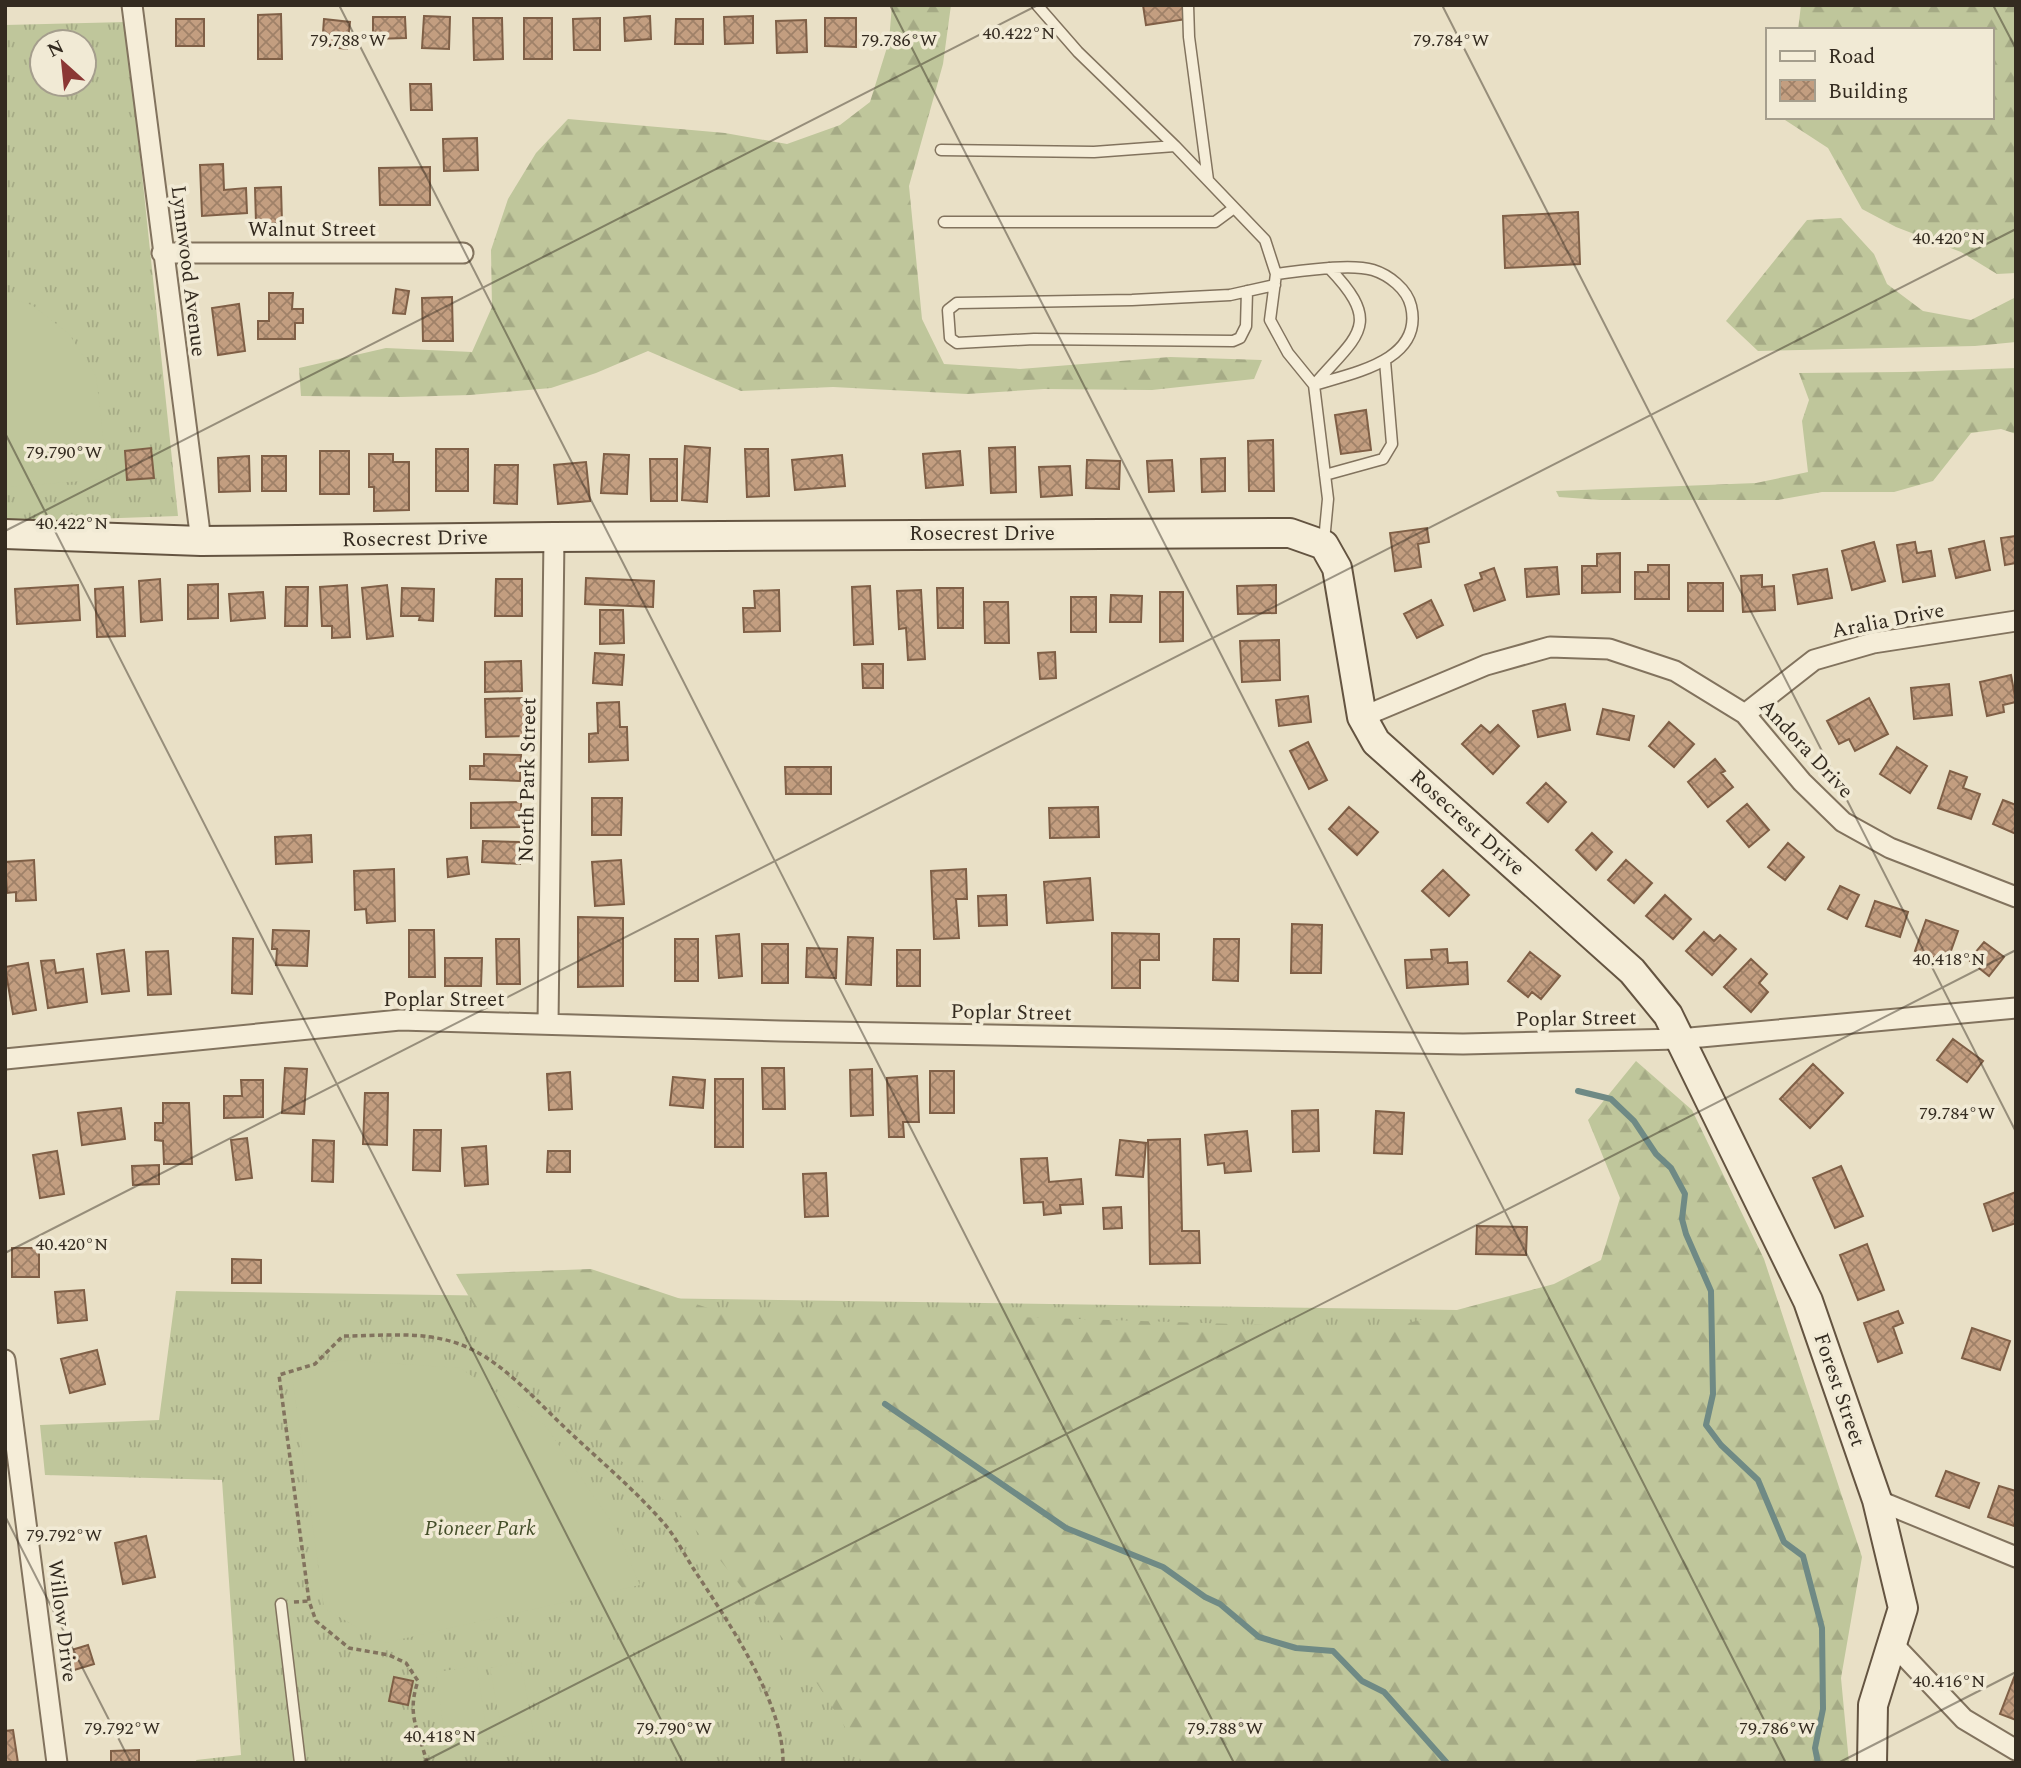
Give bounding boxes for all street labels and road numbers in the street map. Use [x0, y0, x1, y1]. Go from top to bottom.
street label: Lynnwood Avenue [162, 183, 214, 359]
street label: Walnut Street [248, 214, 376, 246]
street label: Rosecrest Drive [909, 518, 1055, 550]
street label: Rosecrest Drive [342, 522, 488, 556]
street label: Aralia Drive [1829, 594, 1947, 648]
street label: Andora Drive [1751, 692, 1861, 806]
street label: North Park Street [511, 697, 545, 863]
street label: Rosecrest Drive [1402, 762, 1532, 884]
street label: Poplar Street [383, 984, 505, 1016]
street label: Poplar Street [950, 996, 1072, 1030]
street label: Poplar Street [1515, 1002, 1637, 1036]
street label: Forest Street [1805, 1329, 1873, 1451]
street label: Willow Drive [39, 1558, 85, 1684]

